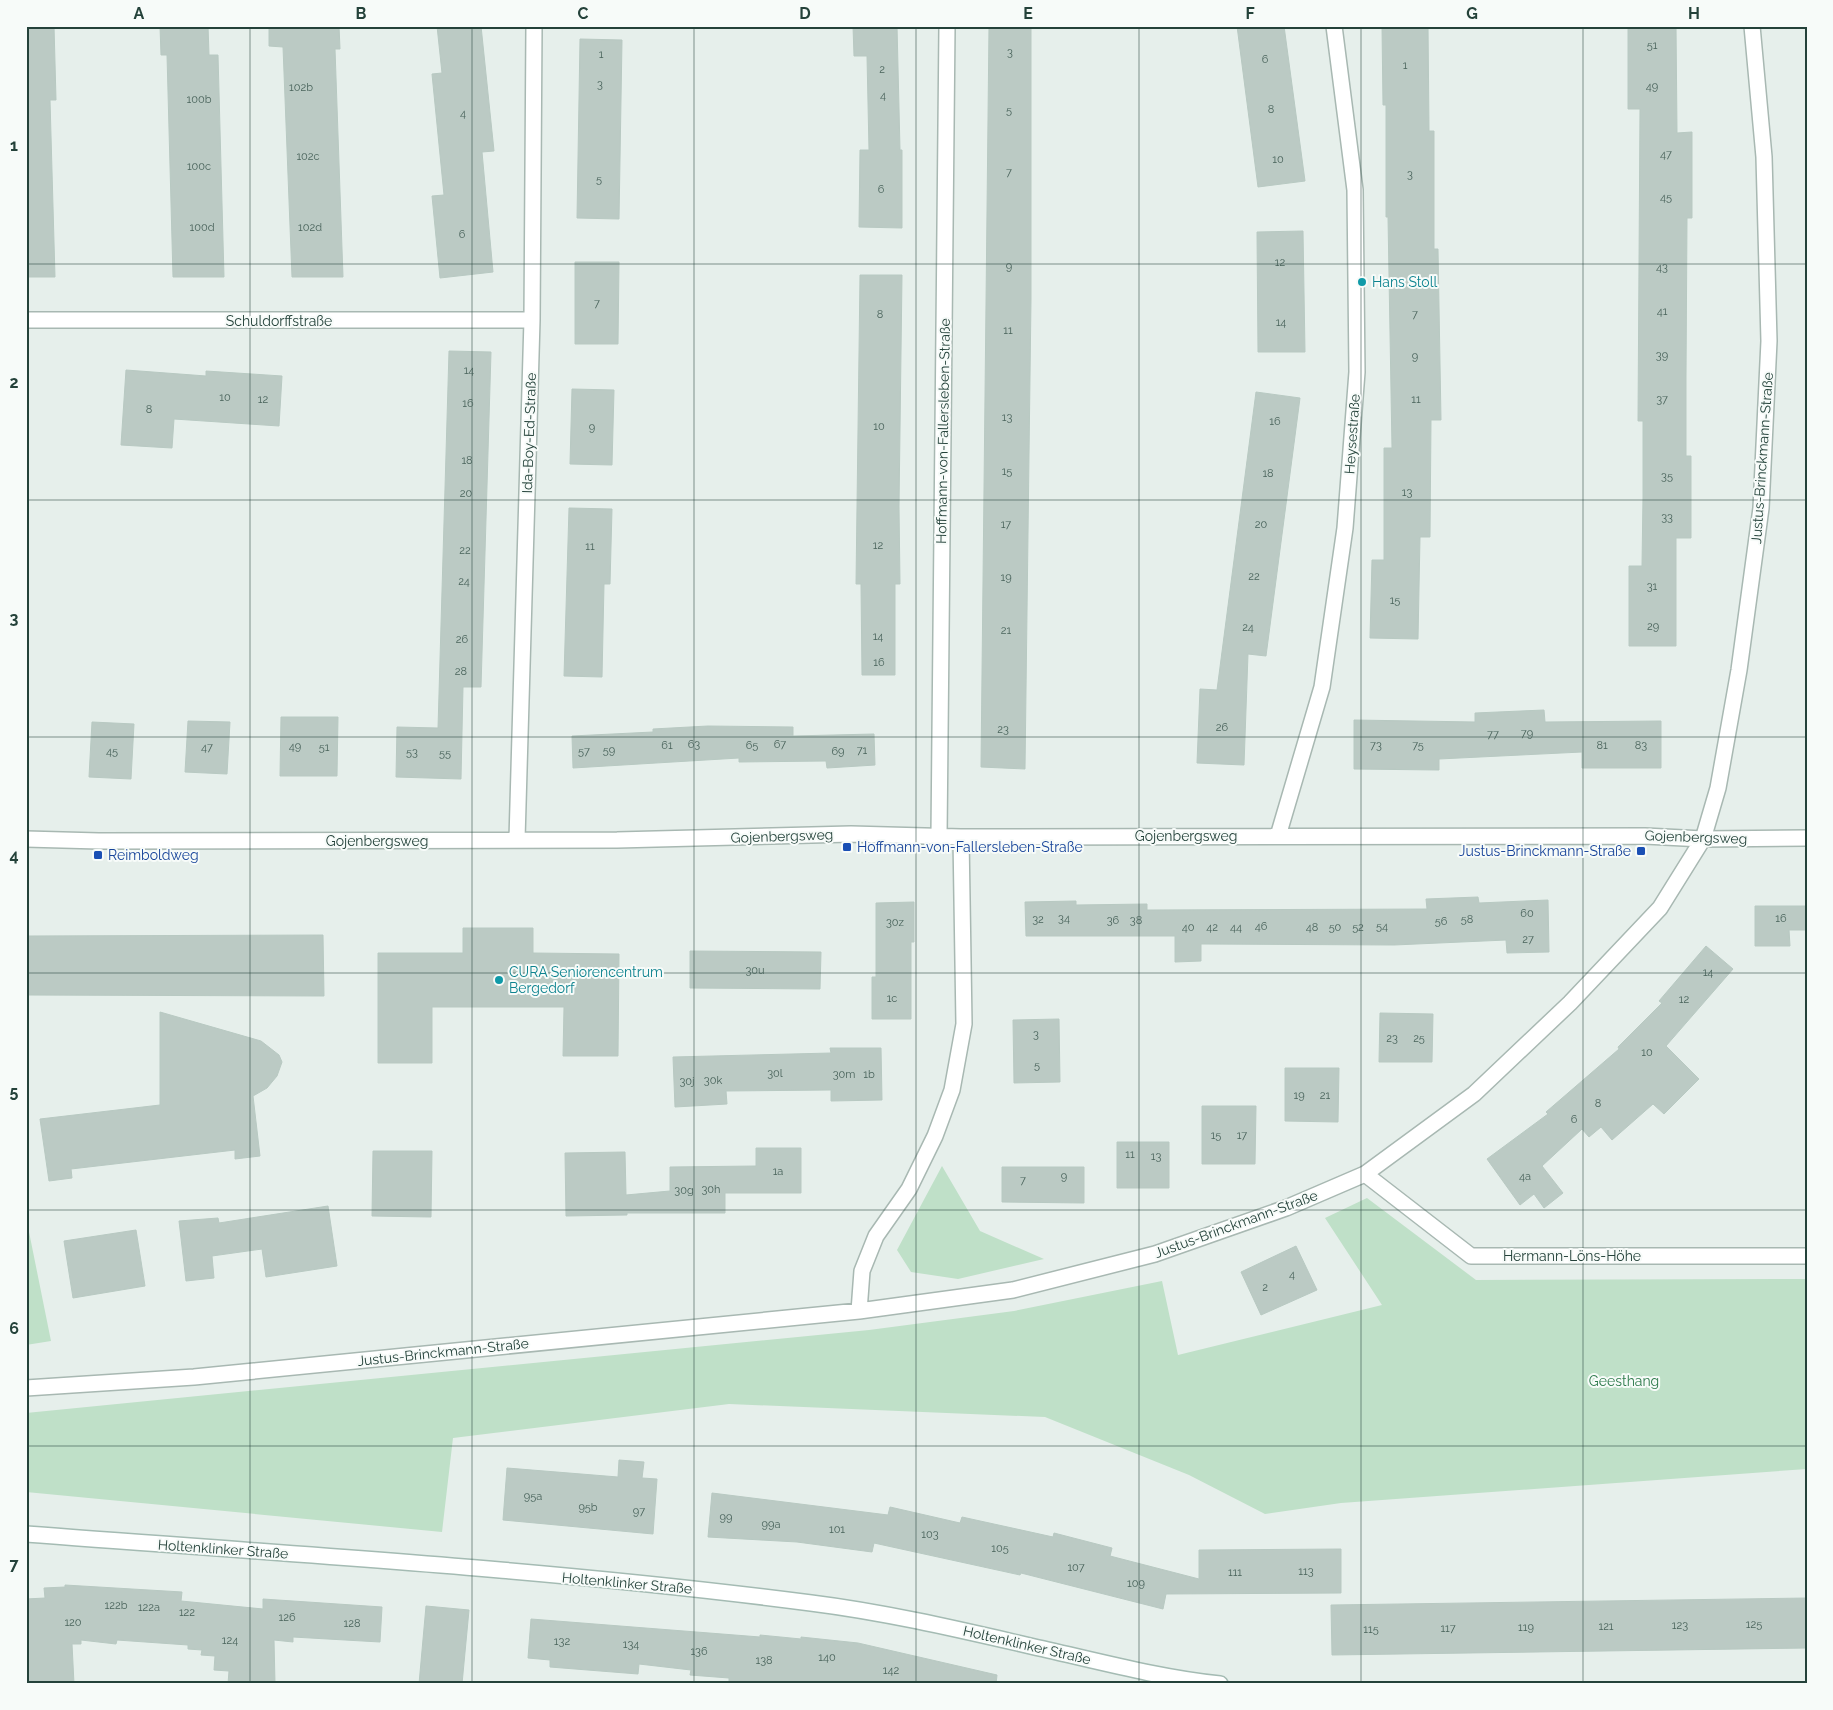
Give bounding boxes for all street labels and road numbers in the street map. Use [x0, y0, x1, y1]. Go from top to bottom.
street label: Schuldorffstraße [226, 313, 332, 329]
street label: Hoffmann-von-Fallersleben-Straße [933, 318, 953, 544]
street label: Ida-Boy-Ed-Straße [519, 372, 539, 494]
street label: Justus-Brinckmann-Straße [1748, 372, 1776, 544]
street label: Heysestraße [1341, 393, 1363, 475]
street label: Gojenbergsweg [730, 826, 834, 846]
street label: Gojenbergsweg [1644, 827, 1748, 847]
street label: Gojenbergsweg [1135, 828, 1237, 844]
street label: Gojenbergsweg [326, 833, 428, 849]
street label: Justus-Brinckmann-Straße [1152, 1187, 1320, 1261]
street label: Hermann-Löns-Höhe [1503, 1248, 1641, 1264]
street label: Justus-Brinckmann-Straße [357, 1335, 529, 1369]
street label: Holtenklinker Straße [157, 1536, 289, 1562]
street label: Holtenklinker Straße [561, 1569, 693, 1597]
street label: Holtenklinker Straße [962, 1623, 1092, 1667]

